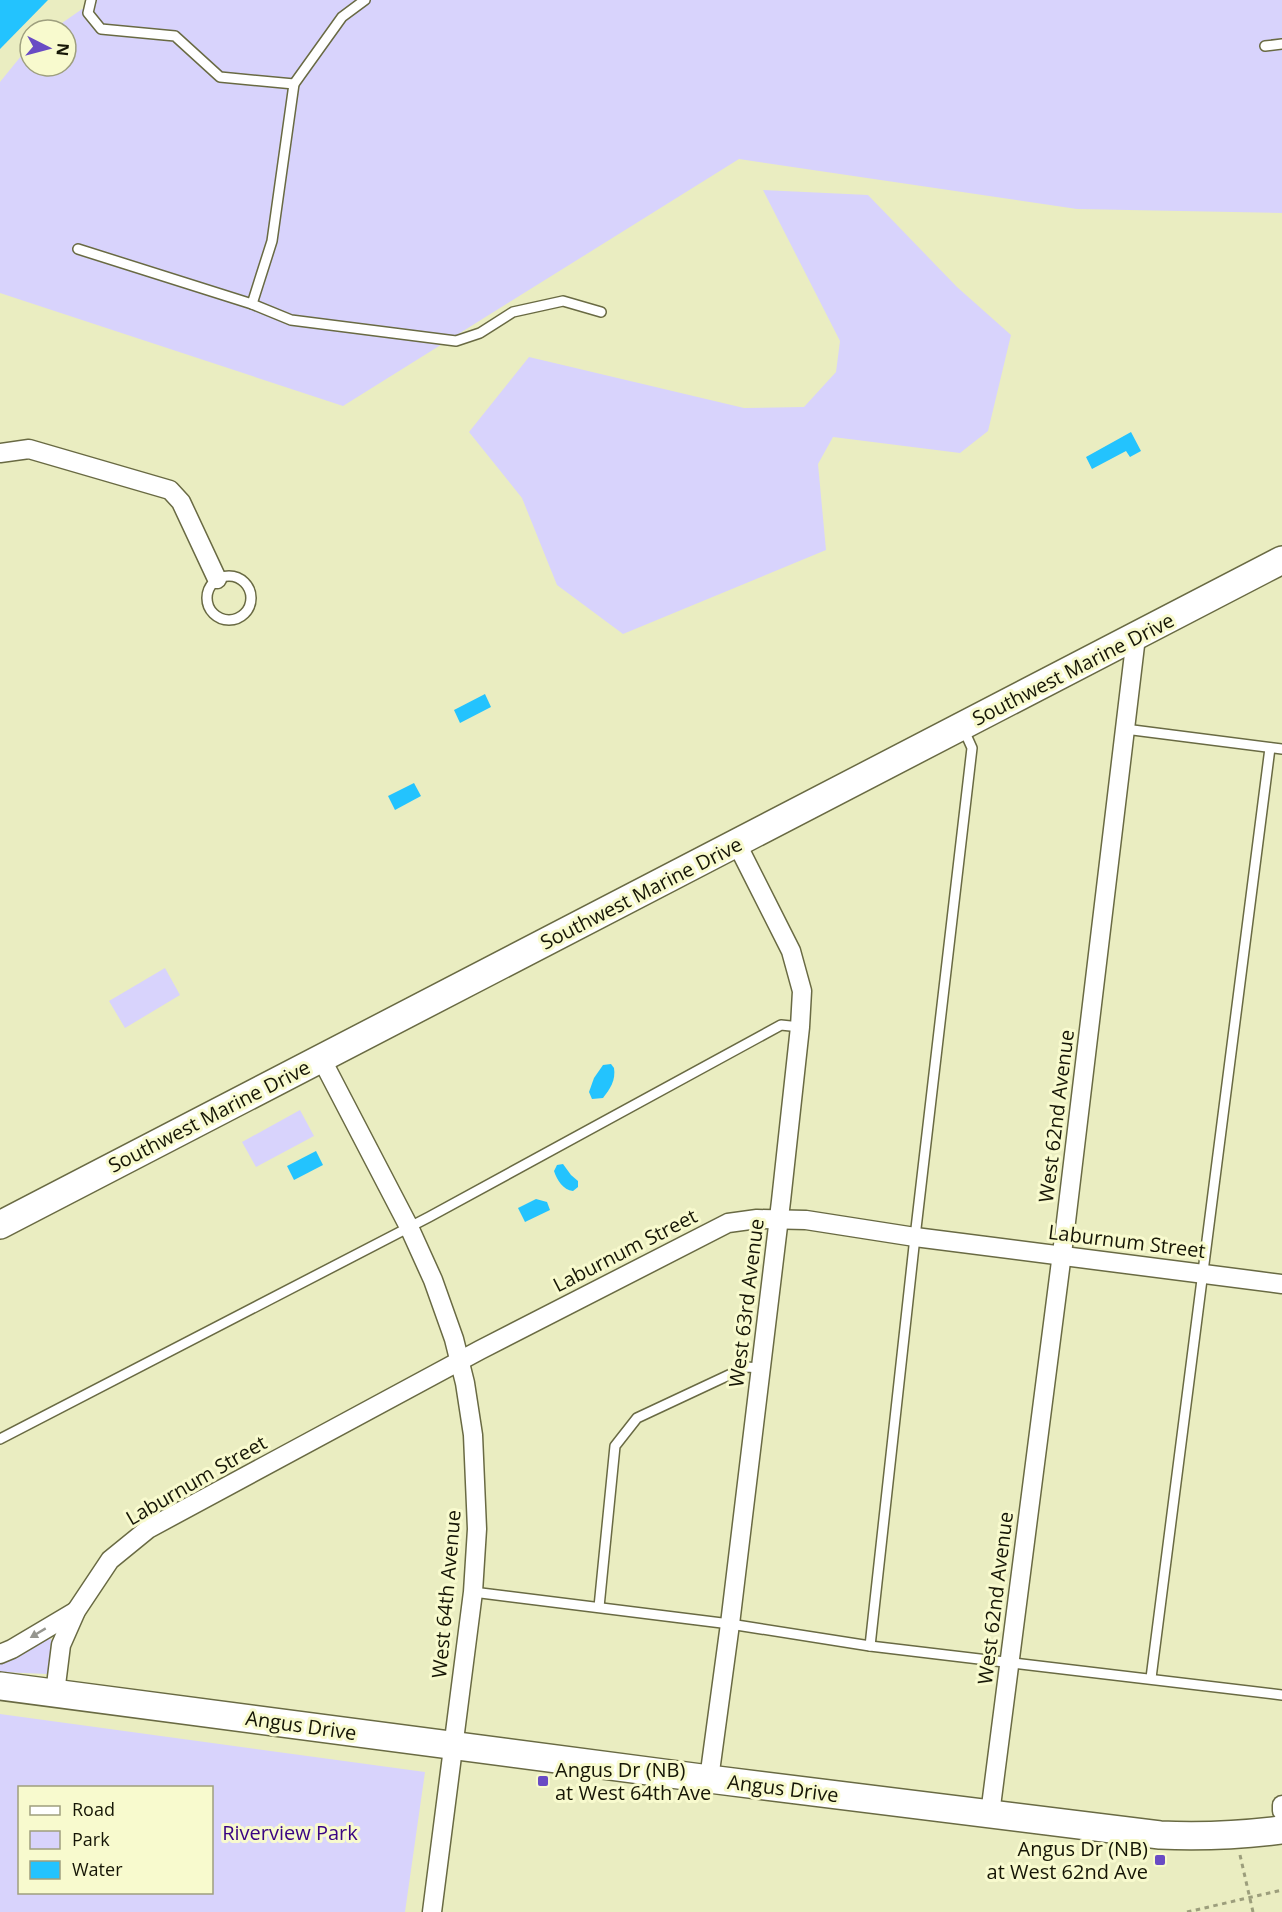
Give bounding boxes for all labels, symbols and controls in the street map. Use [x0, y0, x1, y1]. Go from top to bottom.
north arrow [18, 18, 78, 78]
text: N [51, 42, 75, 57]
street label: Southwest Marine Drive [967, 606, 1179, 732]
street label: Southwest Marine Drive [535, 830, 747, 956]
street label: West 62nd Avenue [1032, 1028, 1080, 1204]
street label: Southwest Marine Drive [103, 1053, 315, 1179]
street label: Laburnum Street [548, 1202, 702, 1298]
street label: West 63rd Avenue [722, 1217, 770, 1389]
street label: Laburnum Street [1047, 1218, 1207, 1264]
street label: Laburnum Street [121, 1429, 271, 1531]
street label: West 64th Avenue [425, 1509, 467, 1679]
street label: West 62nd Avenue [971, 1510, 1019, 1686]
one-way arrow [30, 1628, 46, 1639]
street label: Angus Drive [244, 1704, 358, 1746]
place label: Angus Dr (NB) at West 64th Ave [555, 1756, 711, 1806]
street label: Angus Drive [726, 1768, 840, 1808]
marker: Angus Dr (NB) at West 64th Ave [536, 1774, 550, 1788]
legend [18, 1786, 213, 1894]
text: Road [72, 1797, 115, 1821]
park label: Riverview Park [222, 1819, 358, 1846]
text: Park [72, 1827, 110, 1851]
place label: Angus Dr (NB) at West 62nd Ave [987, 1835, 1148, 1885]
marker: Angus Dr (NB) at West 62nd Ave [1153, 1853, 1167, 1867]
text: Water [72, 1857, 123, 1881]

